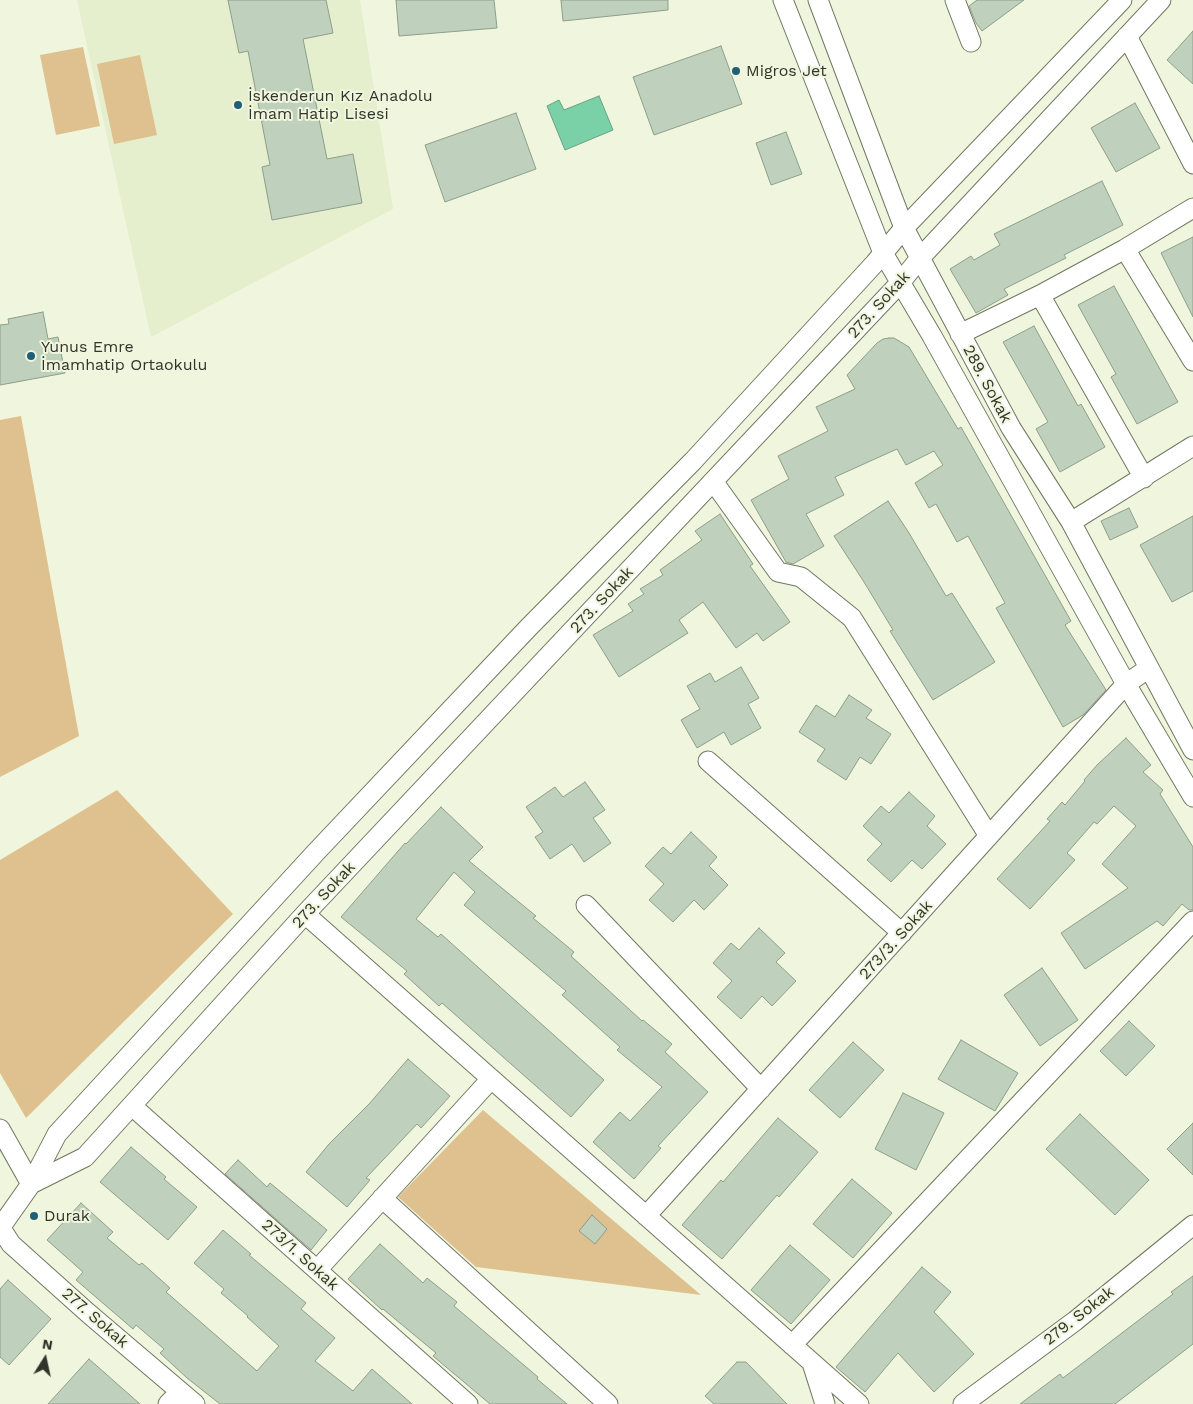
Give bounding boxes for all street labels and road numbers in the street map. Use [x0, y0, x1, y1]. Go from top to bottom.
street label: 273. Sokak [844, 267, 914, 343]
street label: 289. Sokak [958, 342, 1016, 426]
street label: 273. Sokak [566, 563, 638, 637]
street label: 273. Sokak [288, 858, 360, 932]
street label: 273/3. Sokak [855, 896, 937, 984]
street label: 273/1. Sokak [257, 1215, 343, 1295]
street label: 279. Sokak [1040, 1283, 1118, 1349]
street label: 277. Sokak [58, 1284, 132, 1352]

